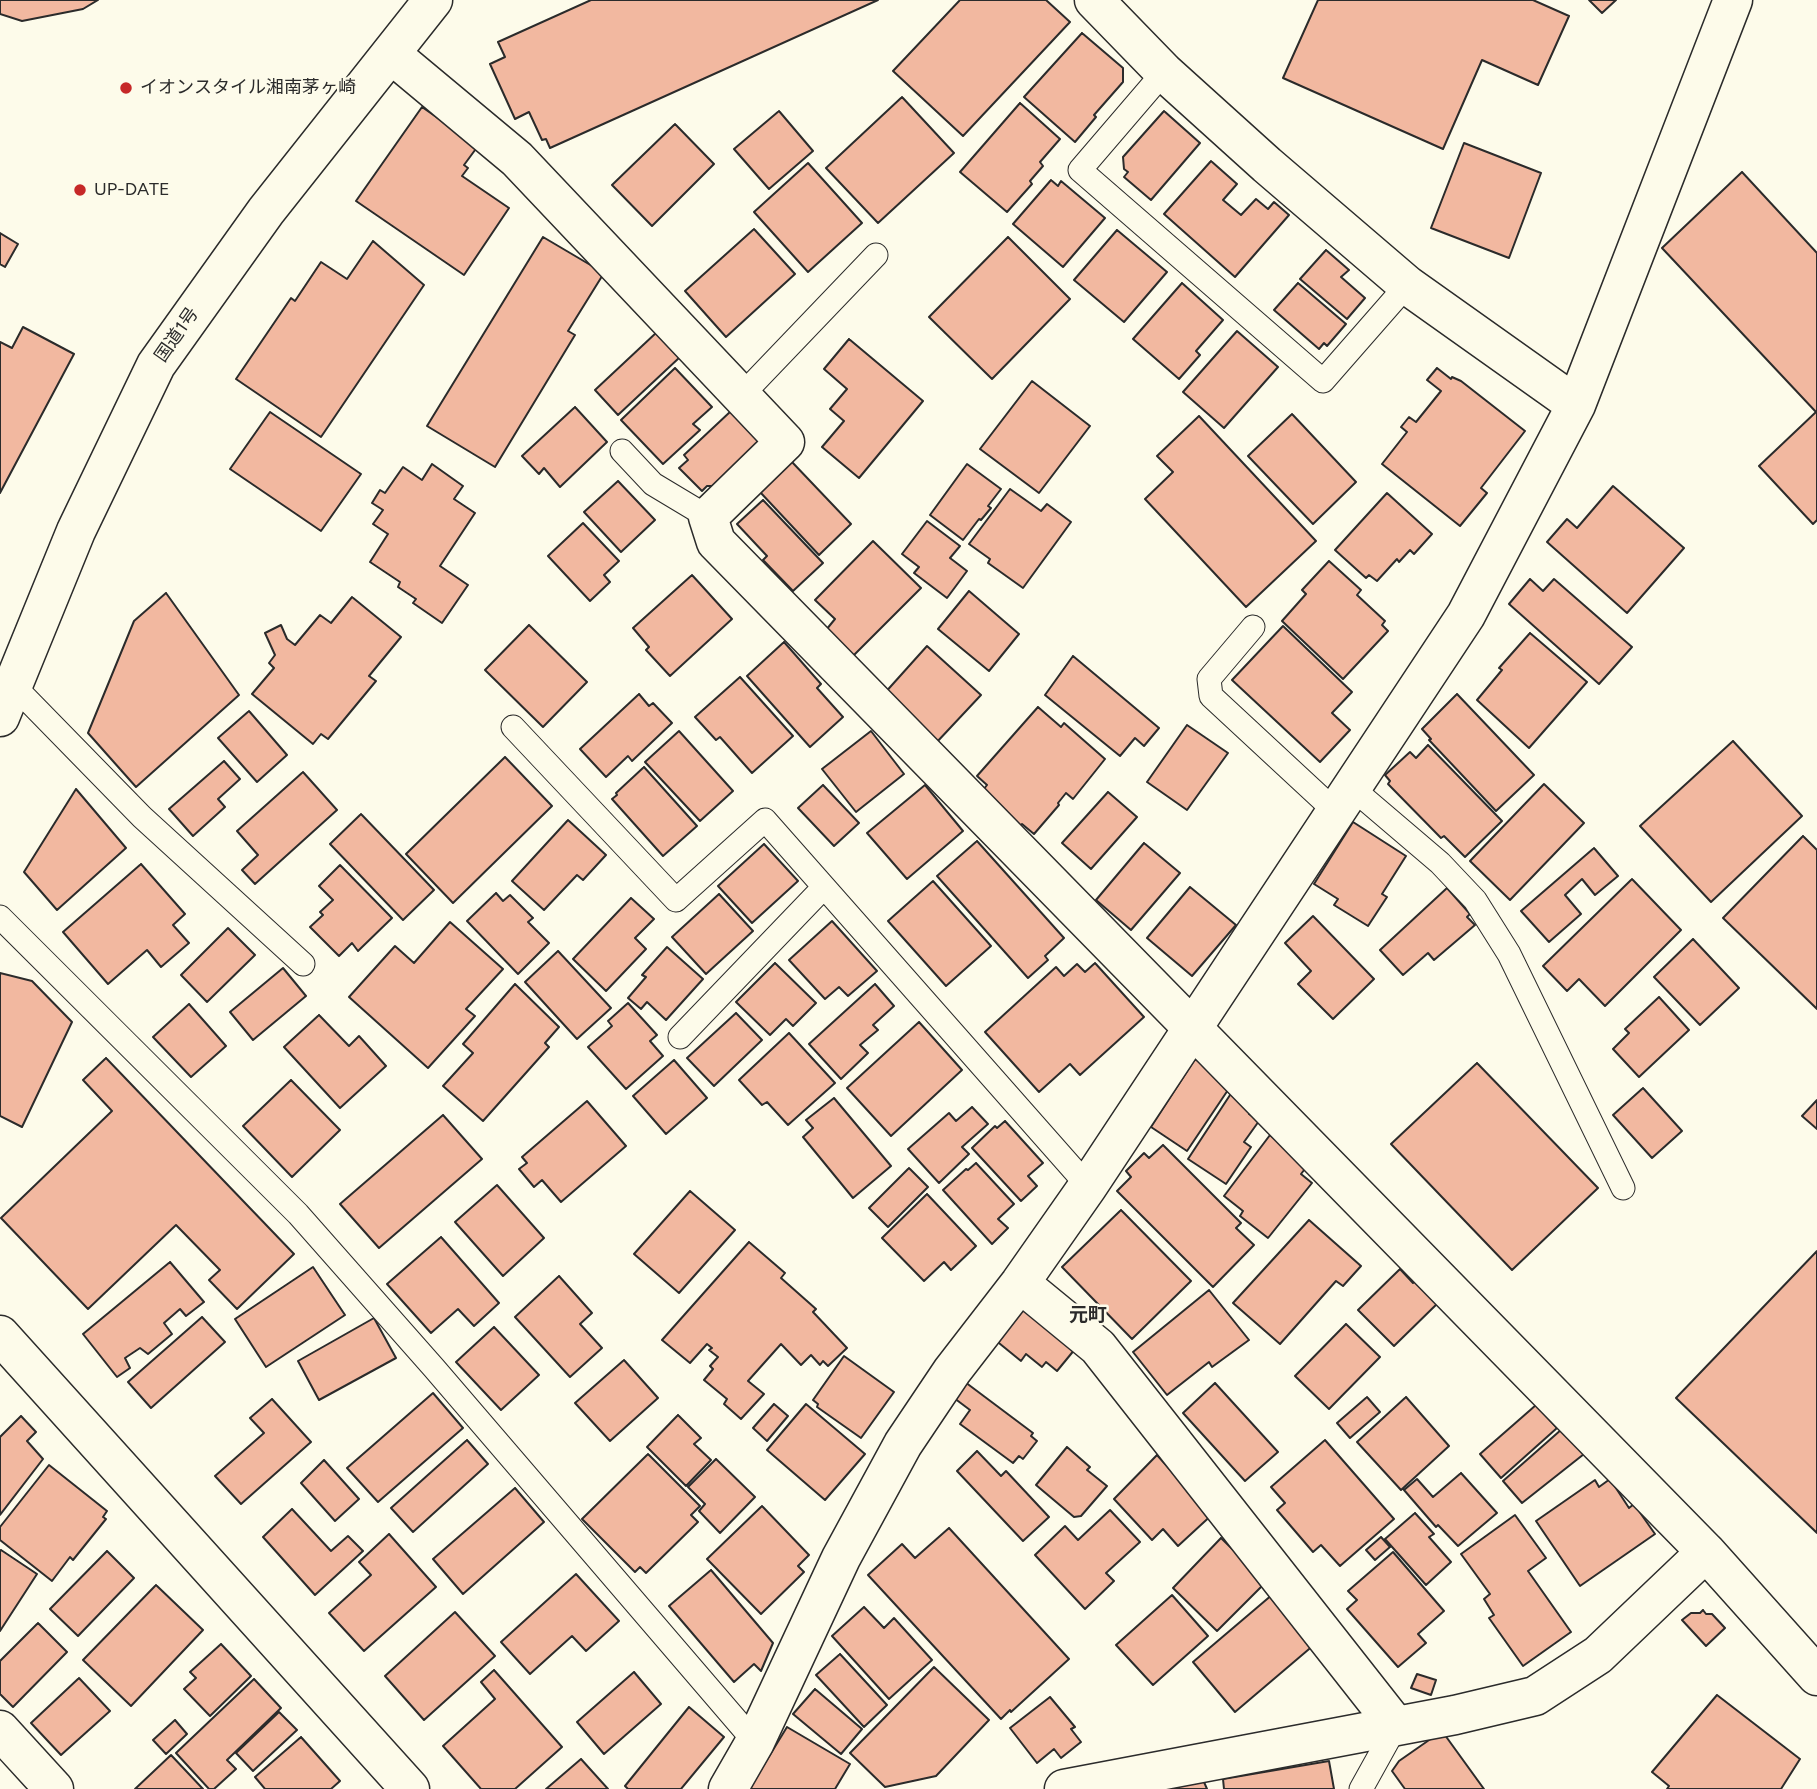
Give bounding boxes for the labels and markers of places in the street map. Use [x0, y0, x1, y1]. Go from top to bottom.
place label: イオンスタイル湘南茅ヶ崎 [140, 77, 356, 99]
marker: イオンスタイル湘南茅ヶ崎 [118, 80, 134, 96]
place label: UP-DATE [94, 179, 170, 201]
marker: UP-DATE [72, 182, 88, 198]

